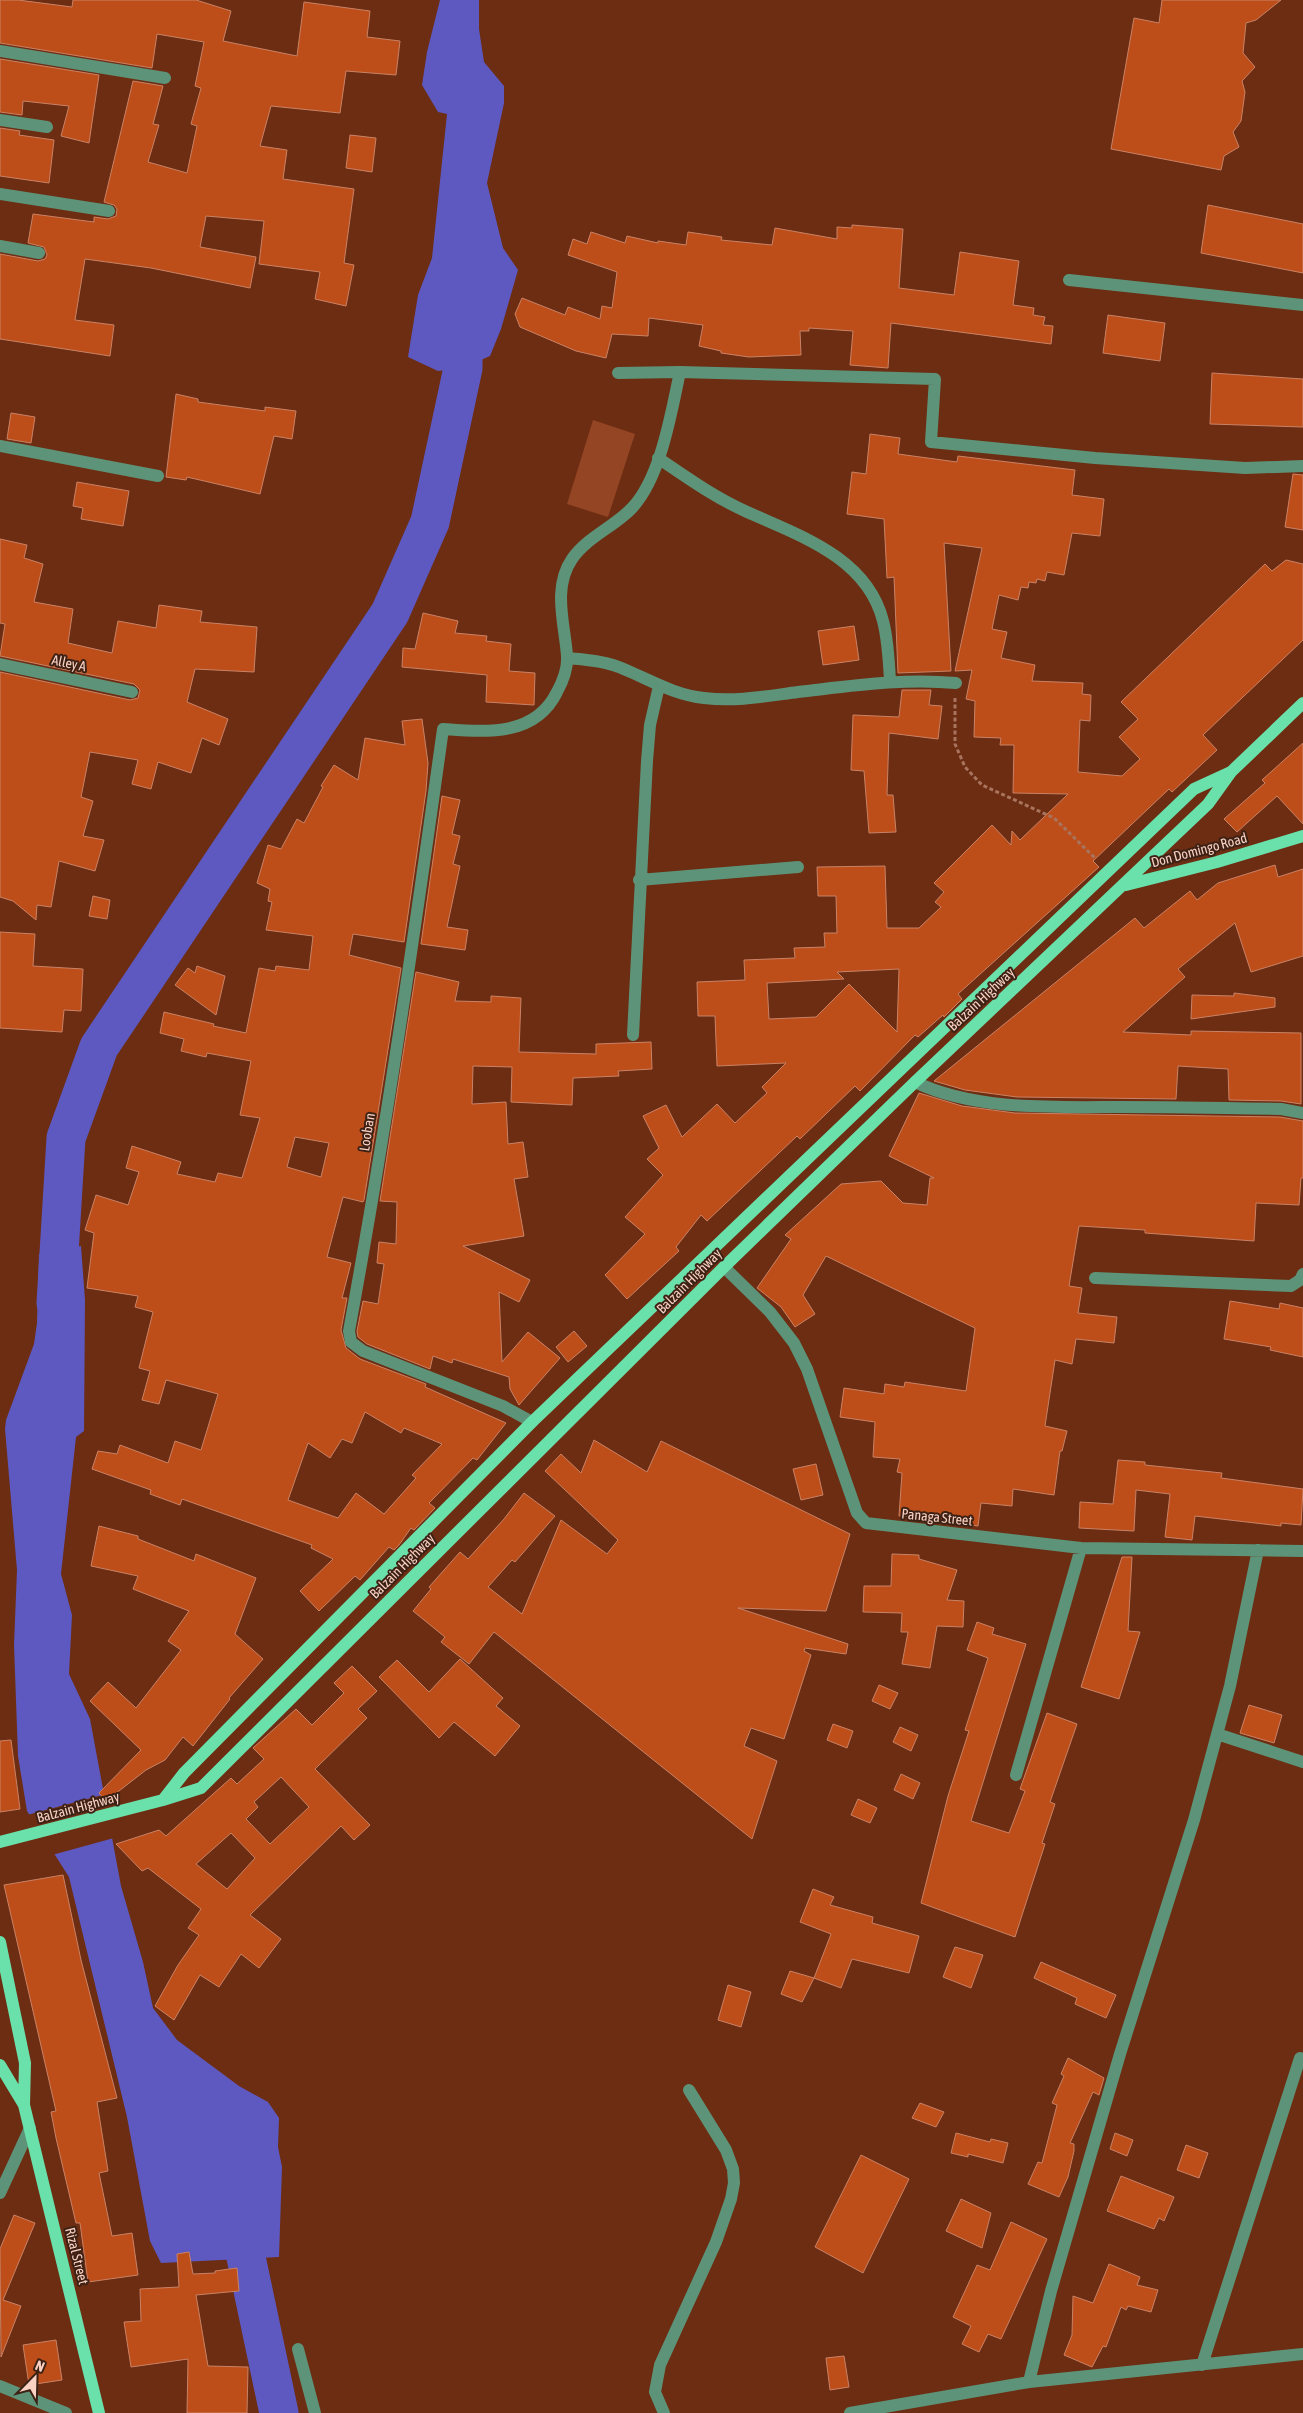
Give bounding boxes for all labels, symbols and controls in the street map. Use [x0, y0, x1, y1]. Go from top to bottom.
street label: Alley A [50, 652, 88, 674]
street label: Don Domingo Road [1149, 830, 1249, 870]
street label: Balzain Highway [944, 964, 1018, 1034]
street label: Looban [356, 1112, 378, 1152]
street label: Balzain Highway [653, 1245, 725, 1317]
street label: Panaga Street [901, 1505, 973, 1529]
street label: Balzain Highway [366, 1530, 438, 1602]
street label: Balzain Highway [35, 1788, 121, 1826]
street label: Rizal Street [62, 2226, 92, 2286]
north arrow [10, 2353, 60, 2403]
text: N [33, 2357, 47, 2375]

